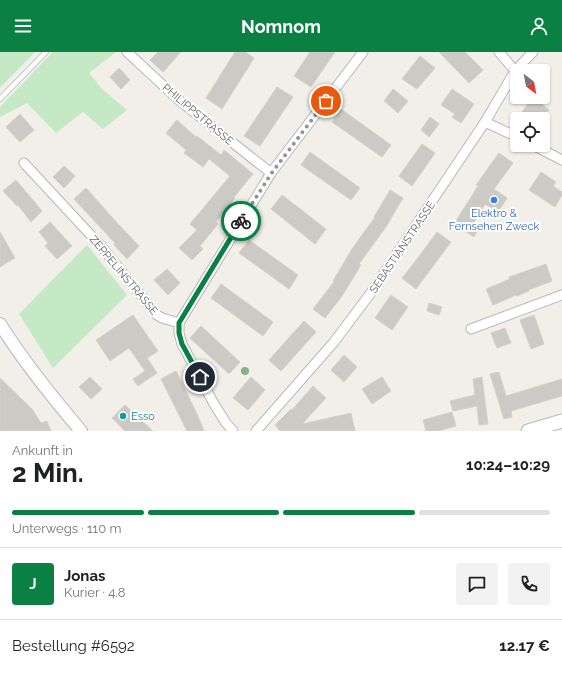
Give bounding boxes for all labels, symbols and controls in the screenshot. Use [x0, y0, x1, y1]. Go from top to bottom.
icon: menu [12, 15, 34, 37]
icon: person [528, 15, 550, 37]
text: Nomnom [241, 16, 321, 37]
north arrow [510, 64, 550, 104]
map controls [510, 64, 550, 152]
street label: PHILIPPSTRASSE [160, 81, 236, 148]
pin [309, 84, 343, 118]
icon: bag [315, 90, 337, 112]
button: locate [510, 112, 550, 152]
marker: Elektro & Fernsehen Zweck [489, 195, 499, 205]
street label: SEBASTIANSTRASSE [367, 199, 438, 296]
courier [221, 201, 261, 241]
place label: Elektro & Fernsehen Zweck [449, 207, 539, 233]
icon: bike [230, 210, 252, 232]
street label: ZEPPELINSTRASSE [87, 233, 161, 318]
pin [183, 360, 217, 394]
icon: home [189, 366, 211, 388]
place label: Esso [131, 410, 155, 423]
marker: Esso [118, 411, 128, 421]
text: Ankunft in [12, 443, 73, 458]
text: 10:24–10:29 [466, 456, 550, 474]
text: 2 Min. [12, 458, 84, 488]
text: Unterwegs · 110 m [12, 521, 121, 536]
button: chat [456, 563, 498, 605]
button: phone [508, 563, 550, 605]
text: Jonas [64, 567, 105, 585]
text: J [29, 575, 37, 593]
text: Kurier · 4.8 [64, 585, 126, 600]
text: Bestellung #6592 [12, 637, 135, 655]
text: 12.17 € [499, 637, 550, 655]

